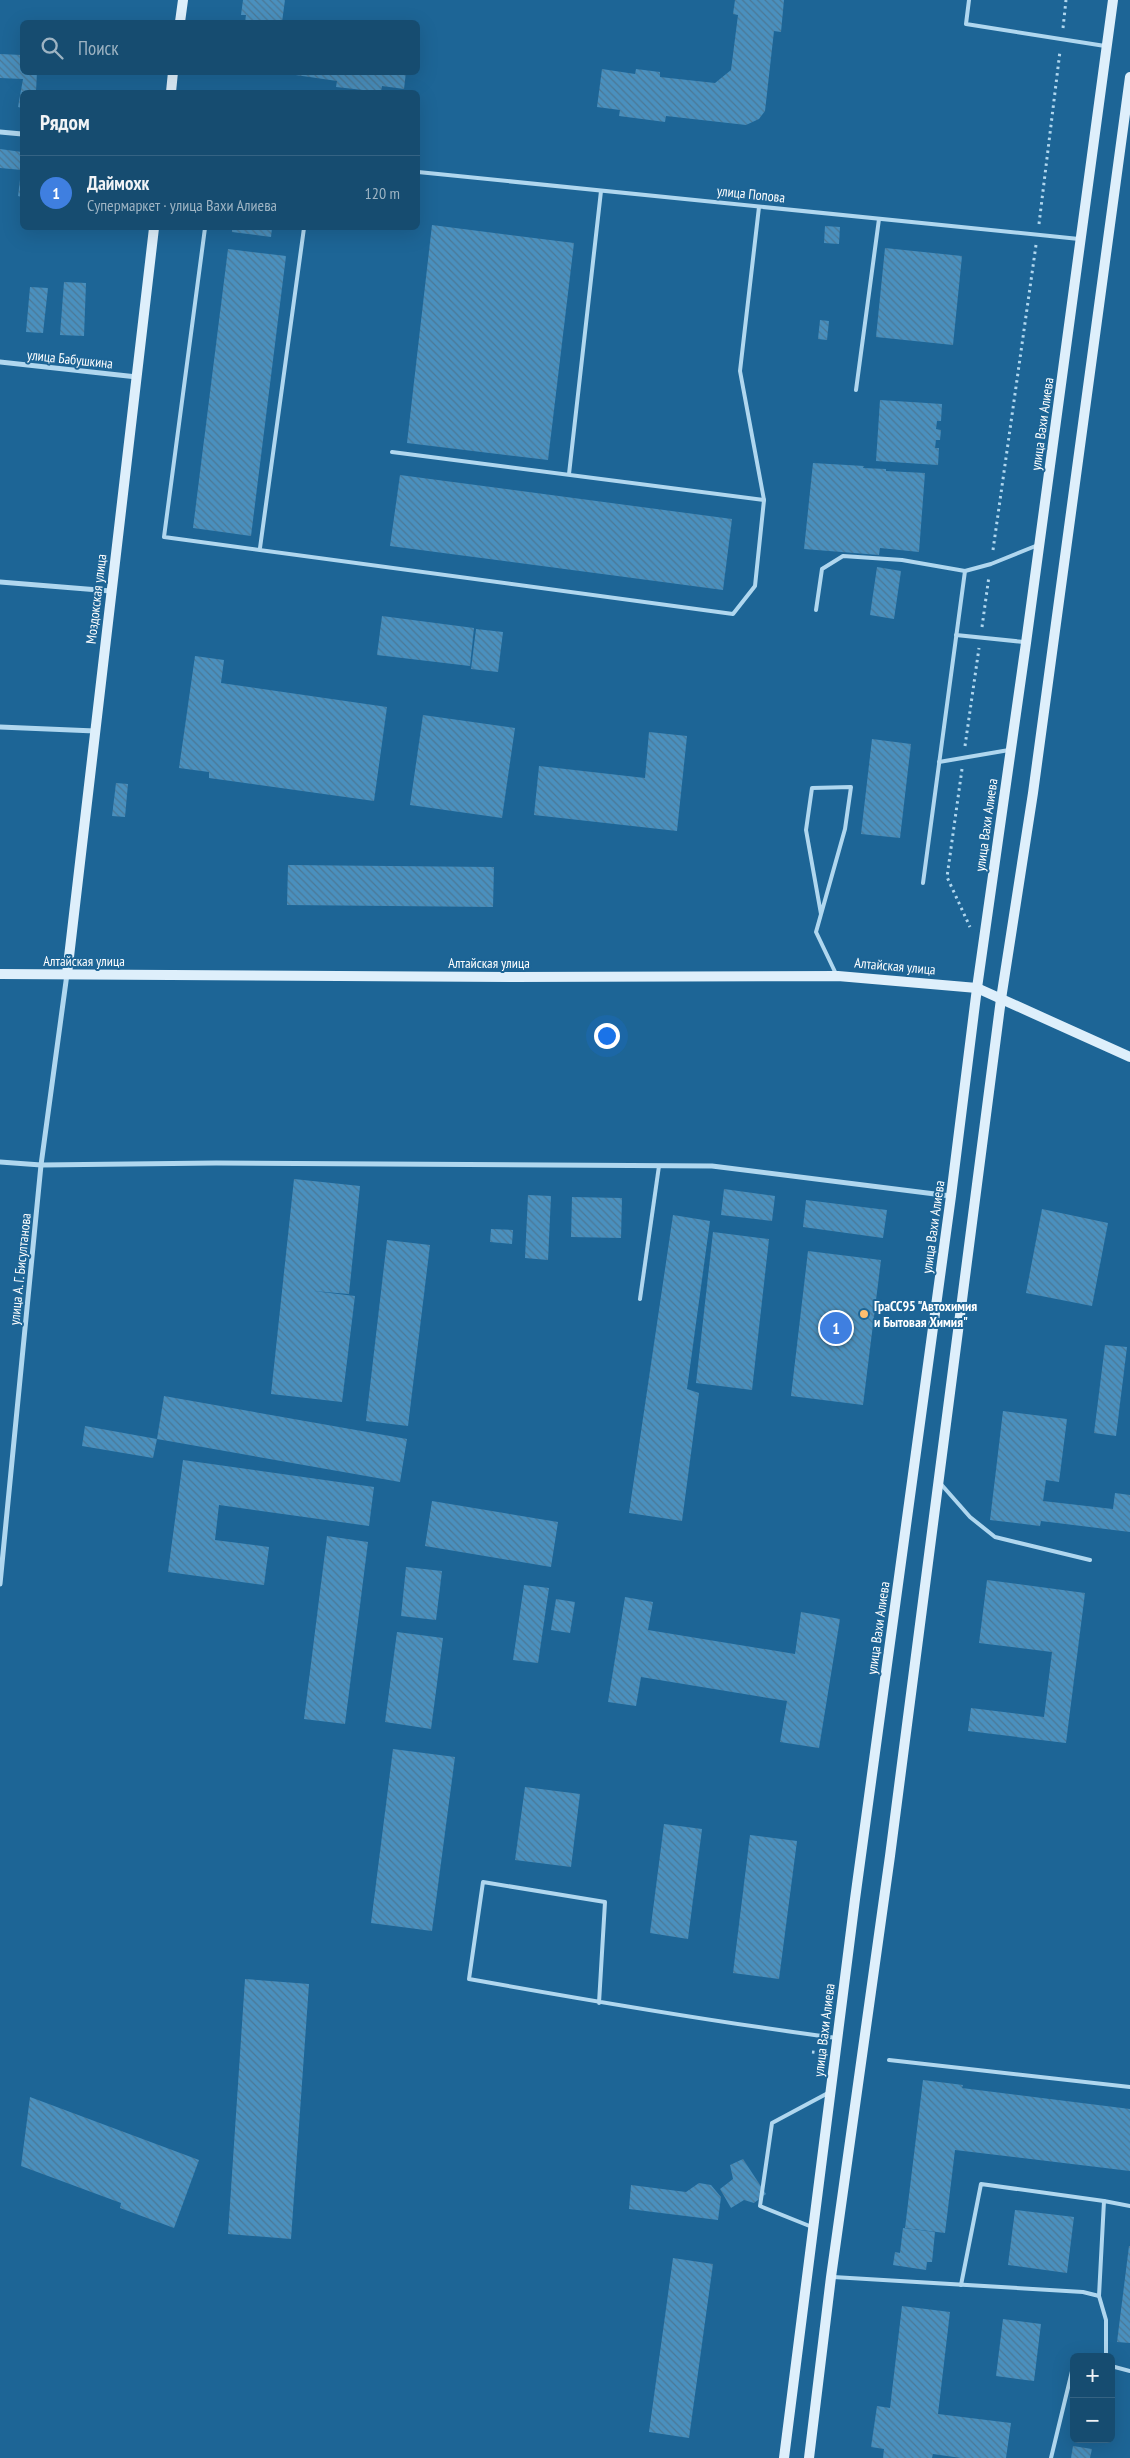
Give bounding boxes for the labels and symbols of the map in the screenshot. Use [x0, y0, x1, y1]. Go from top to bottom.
street label: улица Попова [716, 181, 786, 207]
street label: улица Бабушкина [26, 346, 114, 372]
street label: улица Вахи Алиева [1027, 376, 1057, 472]
street label: Моздокская улица [82, 553, 110, 645]
street label: улица Вахи Алиева [971, 777, 1001, 873]
street label: Алтайская улица [43, 952, 125, 970]
street label: Алтайская улица [854, 953, 936, 979]
street label: Алтайская улица [448, 954, 530, 972]
your location [594, 1023, 620, 1049]
street label: улица Вахи Алиева [918, 1179, 948, 1275]
street label: улица А. Г. Бисултанова [5, 1212, 35, 1326]
place label: ГраСС95 "Автохимия и Бытовая Химия" [874, 1297, 977, 1331]
marker: ГраСС95 "Автохимия и Бытовая Химия" [858, 1308, 870, 1320]
pin: 1 [820, 1309, 852, 1347]
street label: улица Вахи Алиева [863, 1580, 893, 1676]
street label: улица Вахи Алиева [809, 1982, 839, 2078]

